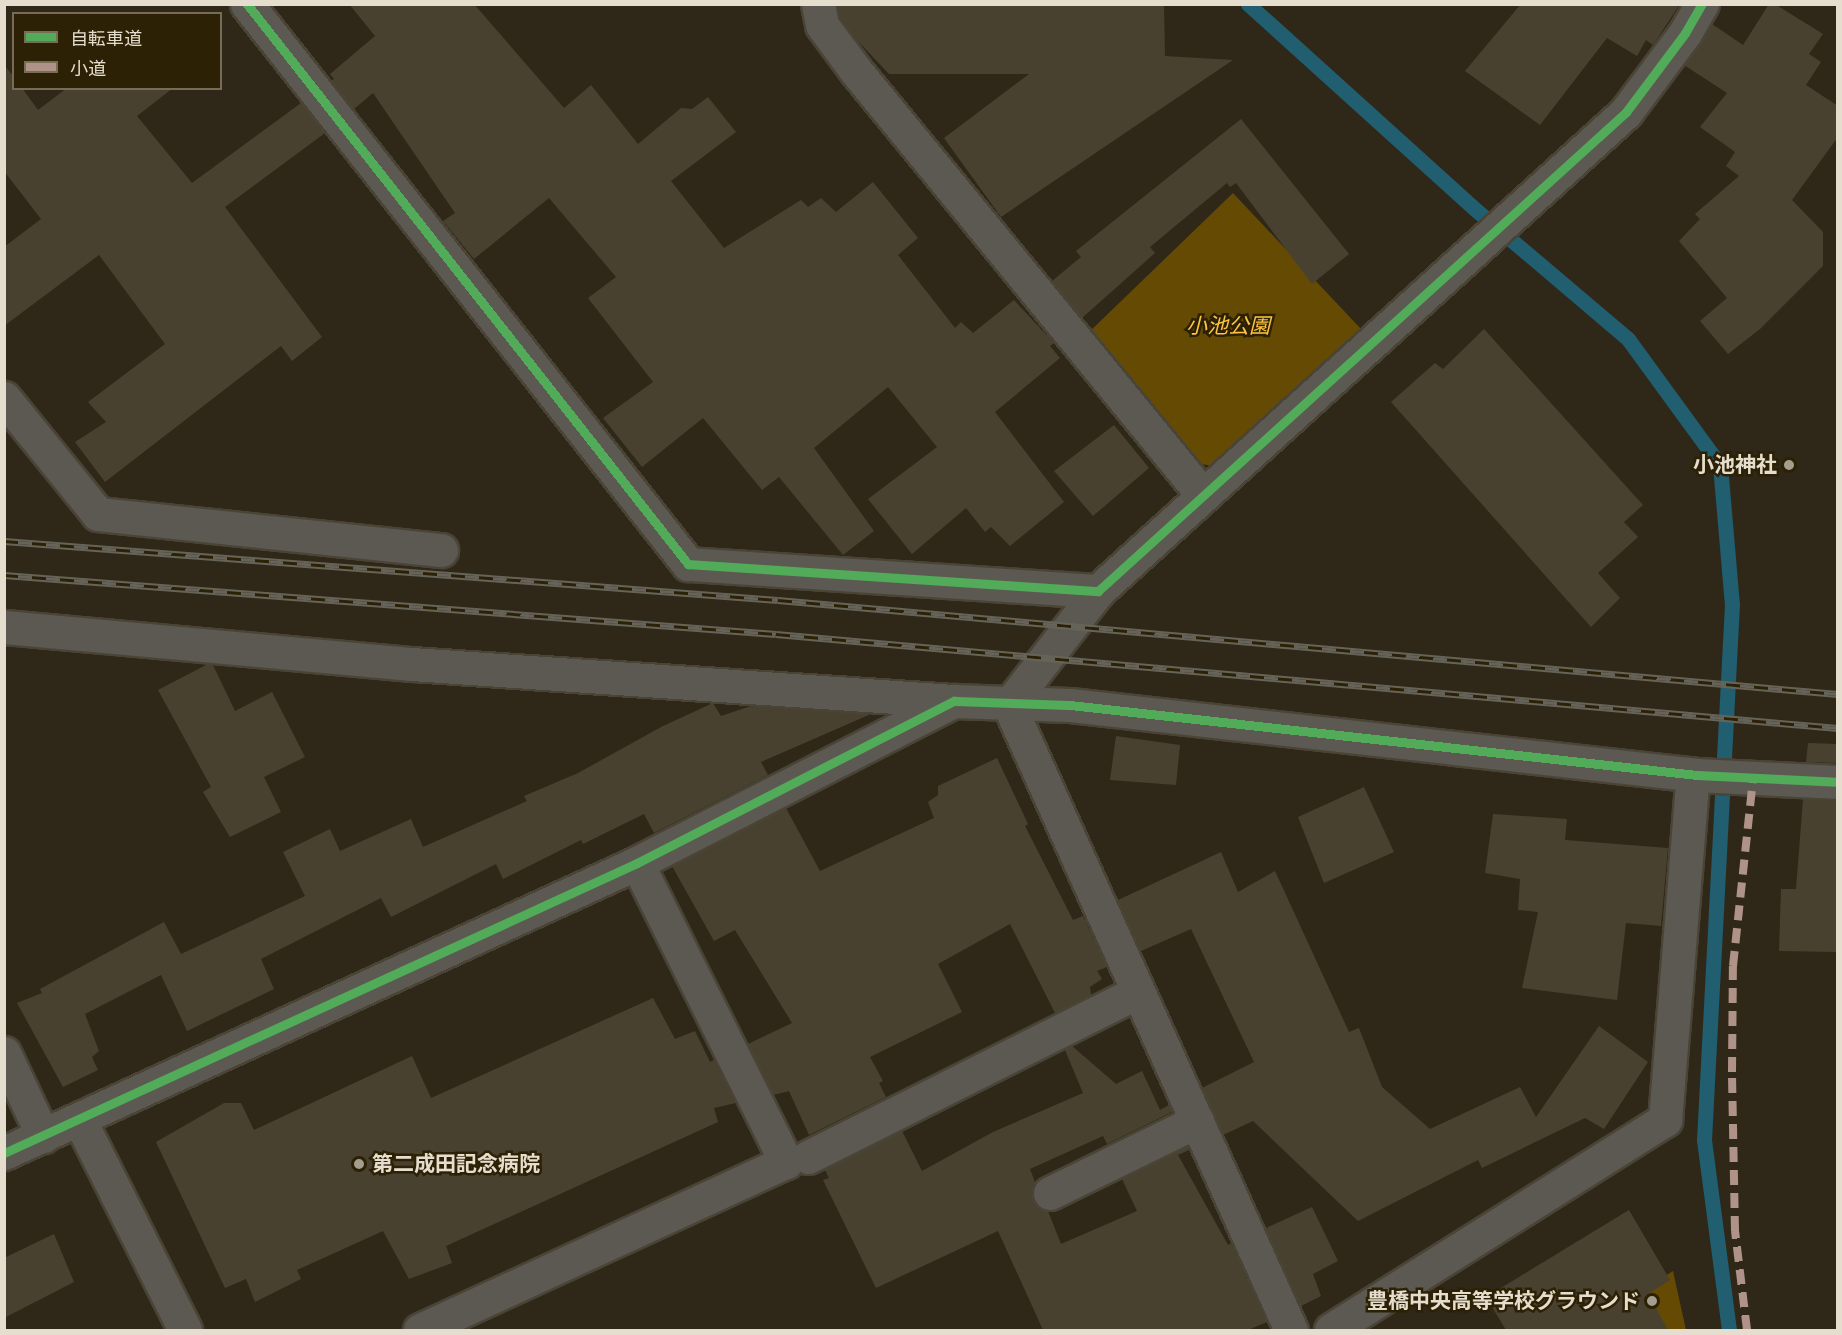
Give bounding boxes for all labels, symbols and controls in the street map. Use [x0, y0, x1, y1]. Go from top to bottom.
legend [12, 12, 222, 90]
text: 自転車道 [70, 28, 142, 50]
text: 小道 [70, 58, 106, 80]
park label: 小池公園 [1186, 313, 1270, 339]
place label: 小池神社 [1693, 452, 1777, 478]
marker: 小池神社 [1782, 458, 1796, 472]
place label: 第二成田記念病院 [372, 1151, 540, 1177]
marker: 第二成田記念病院 [350, 1155, 368, 1173]
place label: 豊橋中央高等学校グラウンド [1367, 1288, 1640, 1314]
marker: 豊橋中央高等学校グラウンド [1645, 1294, 1659, 1308]

